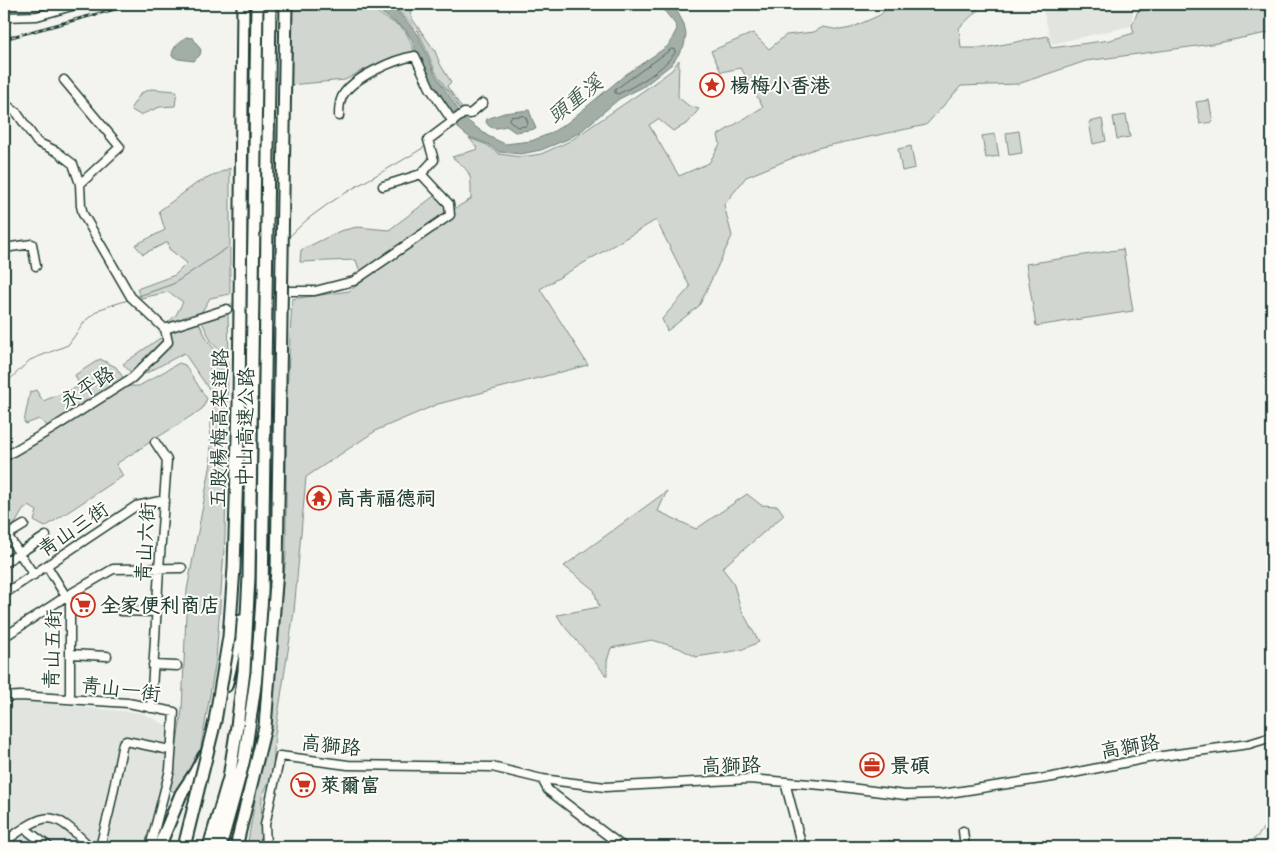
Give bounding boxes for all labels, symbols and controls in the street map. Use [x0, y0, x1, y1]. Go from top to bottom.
water label: 頭重溪 [542, 69, 609, 129]
place icon: 楊梅小香港 [699, 72, 725, 98]
place label: 楊梅小香港 [730, 73, 830, 98]
street label: 五股楊梅高架道路 [206, 347, 233, 508]
street label: 永平路 [55, 360, 120, 414]
street label: 中山高速公路 [232, 366, 259, 487]
temple icon: 高青福德祠 [306, 485, 332, 511]
place label: 高青福德祠 [336, 486, 436, 511]
street label: 青山三街 [33, 497, 113, 562]
street label: 青山六街 [130, 501, 161, 583]
supermarket icon: 全家便利商店 [70, 592, 96, 618]
place label: 全家便利商店 [100, 593, 220, 618]
street label: 青山五街 [39, 609, 66, 689]
street label: 青山一街 [80, 672, 162, 707]
street label: 高獅路 [1098, 729, 1163, 764]
street label: 高獅路 [300, 730, 363, 761]
street label: 高獅路 [701, 752, 762, 779]
office icon: 景碩 [859, 752, 885, 778]
place label: 景碩 [890, 753, 930, 778]
supermarket icon: 萊爾富 [290, 772, 316, 798]
place label: 萊爾富 [320, 773, 380, 798]

